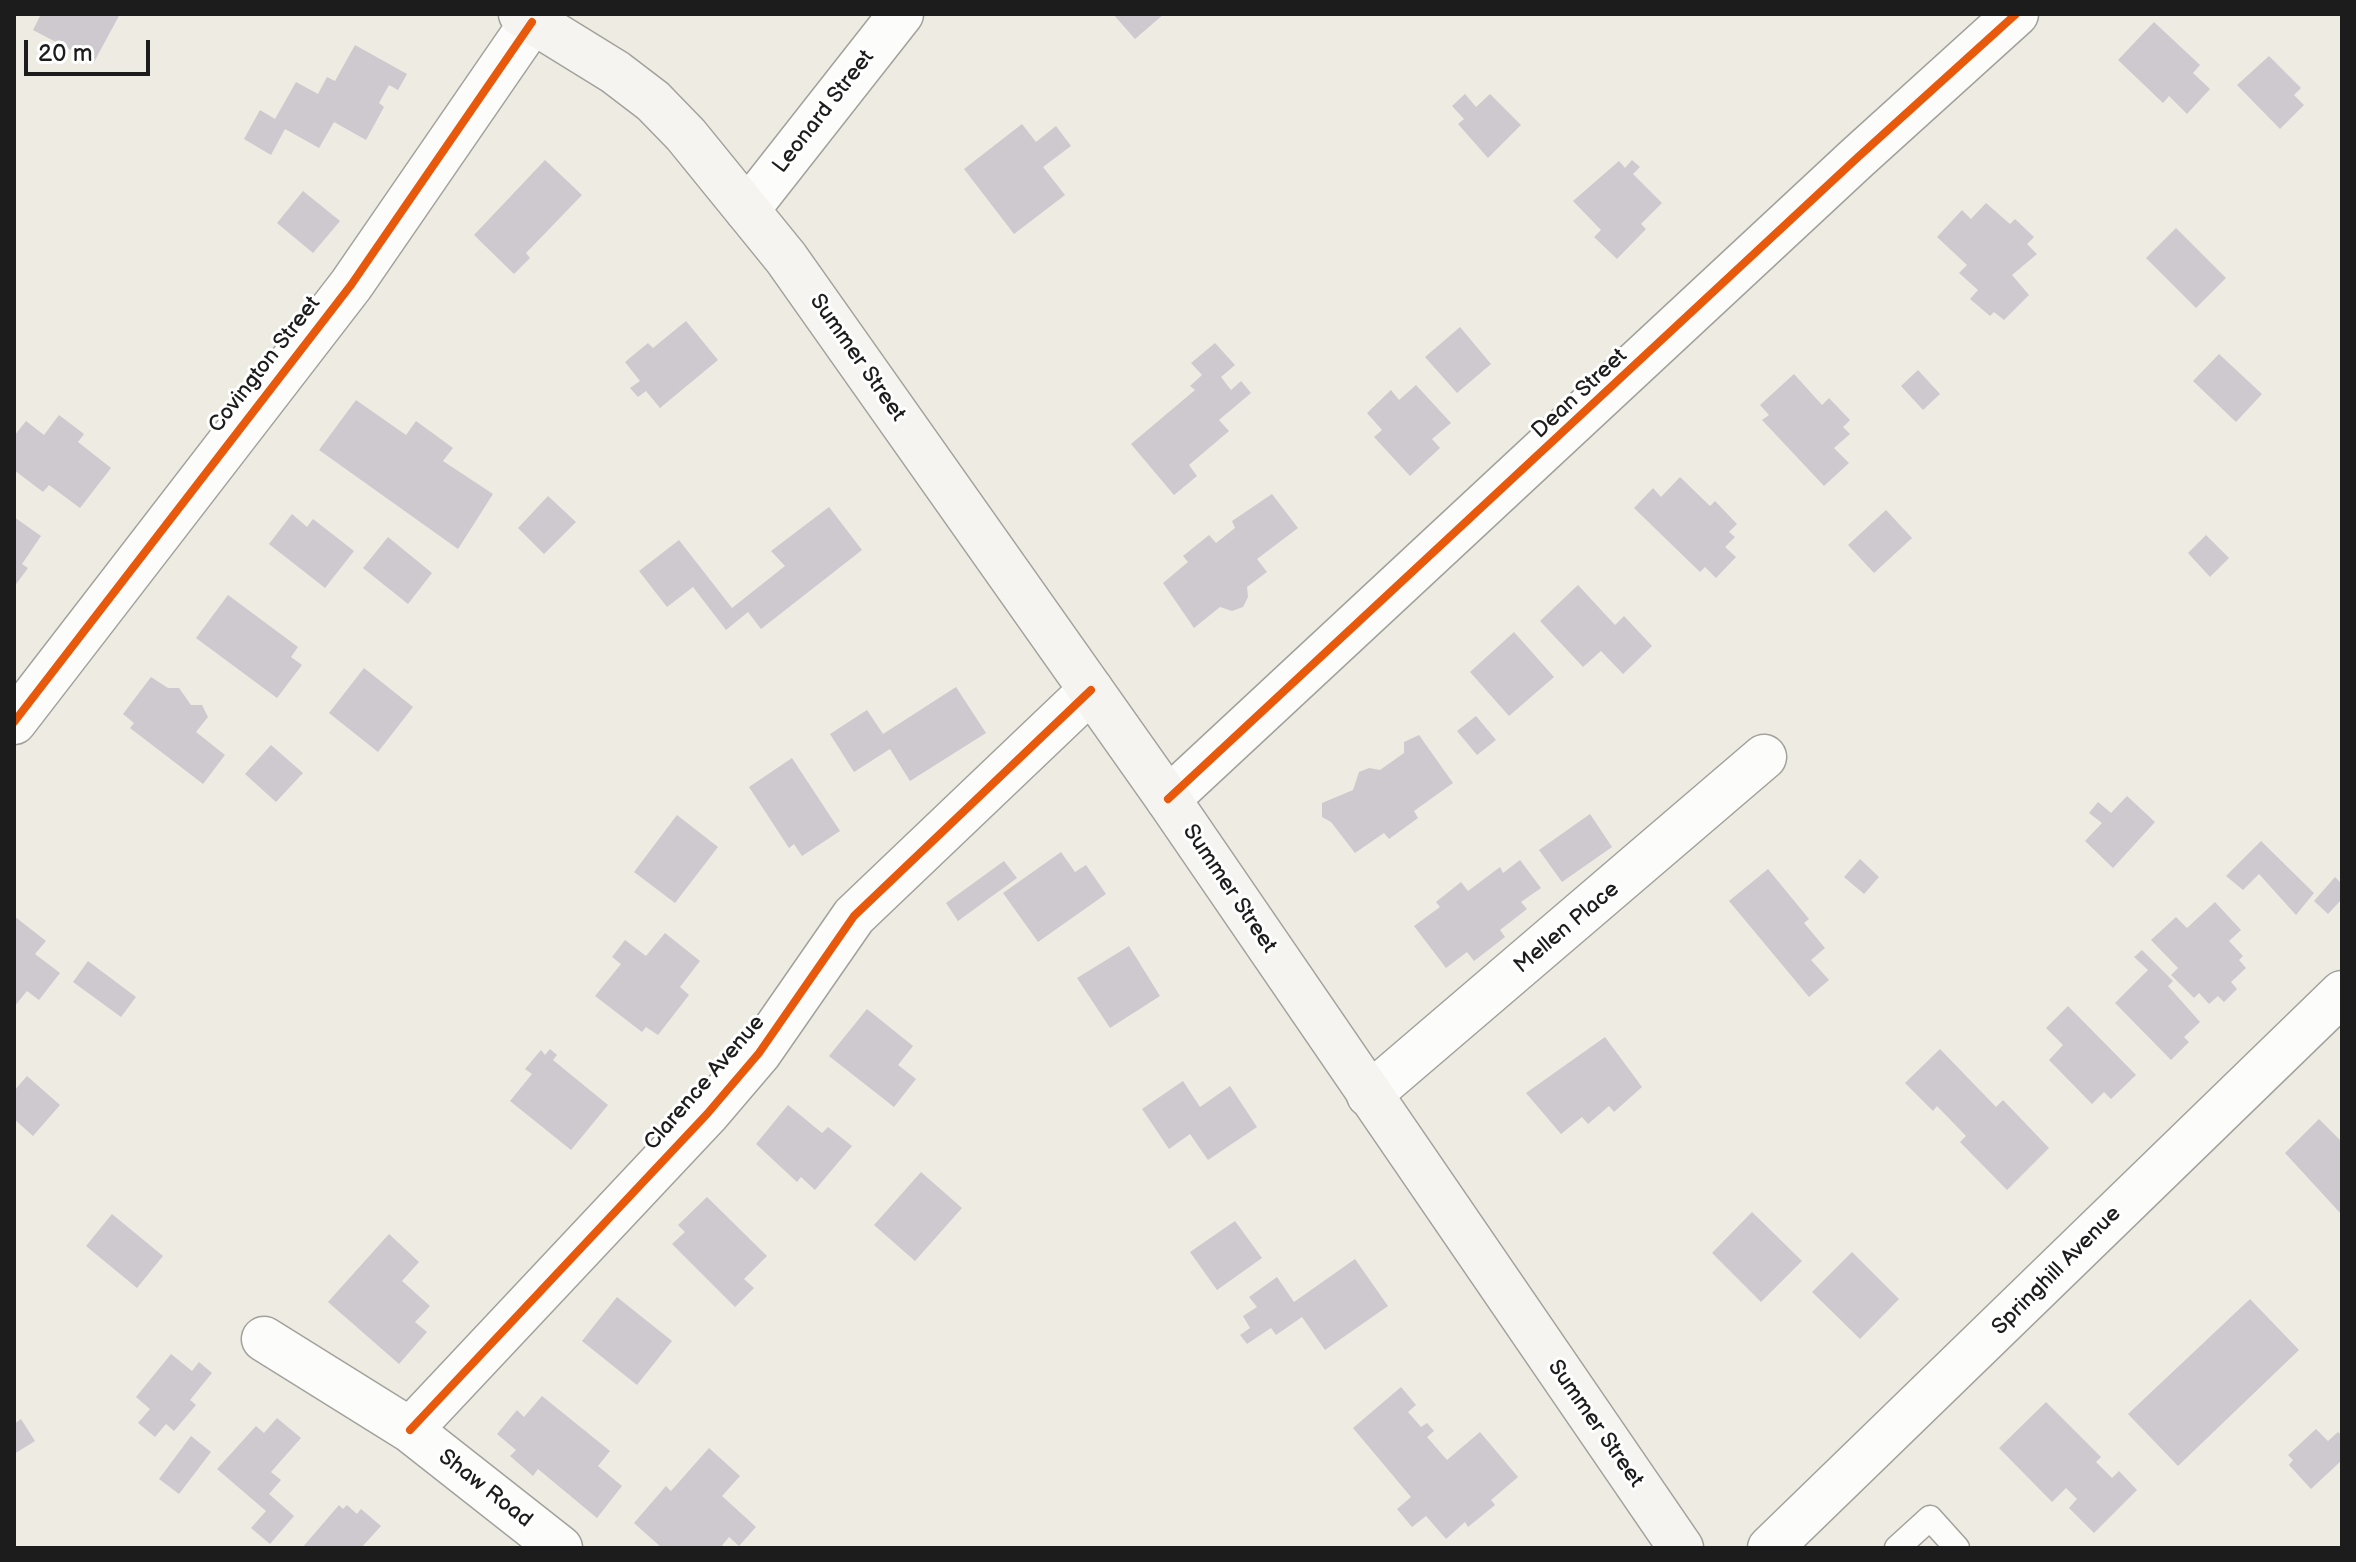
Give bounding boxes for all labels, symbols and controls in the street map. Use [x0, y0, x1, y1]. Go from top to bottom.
scale bar [28, 24, 154, 74]
text: 20 m [38, 39, 93, 68]
street label: Leonard Street [768, 45, 880, 179]
street label: Summer Street [803, 289, 911, 427]
street label: Covington Street [203, 291, 327, 439]
street label: Dean Street [1527, 343, 1633, 445]
street label: Summer Street [1176, 820, 1282, 958]
street label: Mellen Place [1509, 876, 1625, 980]
street label: Clarence Avenue [639, 1010, 771, 1156]
street label: Springhill Avenue [1987, 1201, 2127, 1341]
street label: Summer Street [1541, 1355, 1649, 1493]
street label: Shaw Road [433, 1444, 537, 1534]

